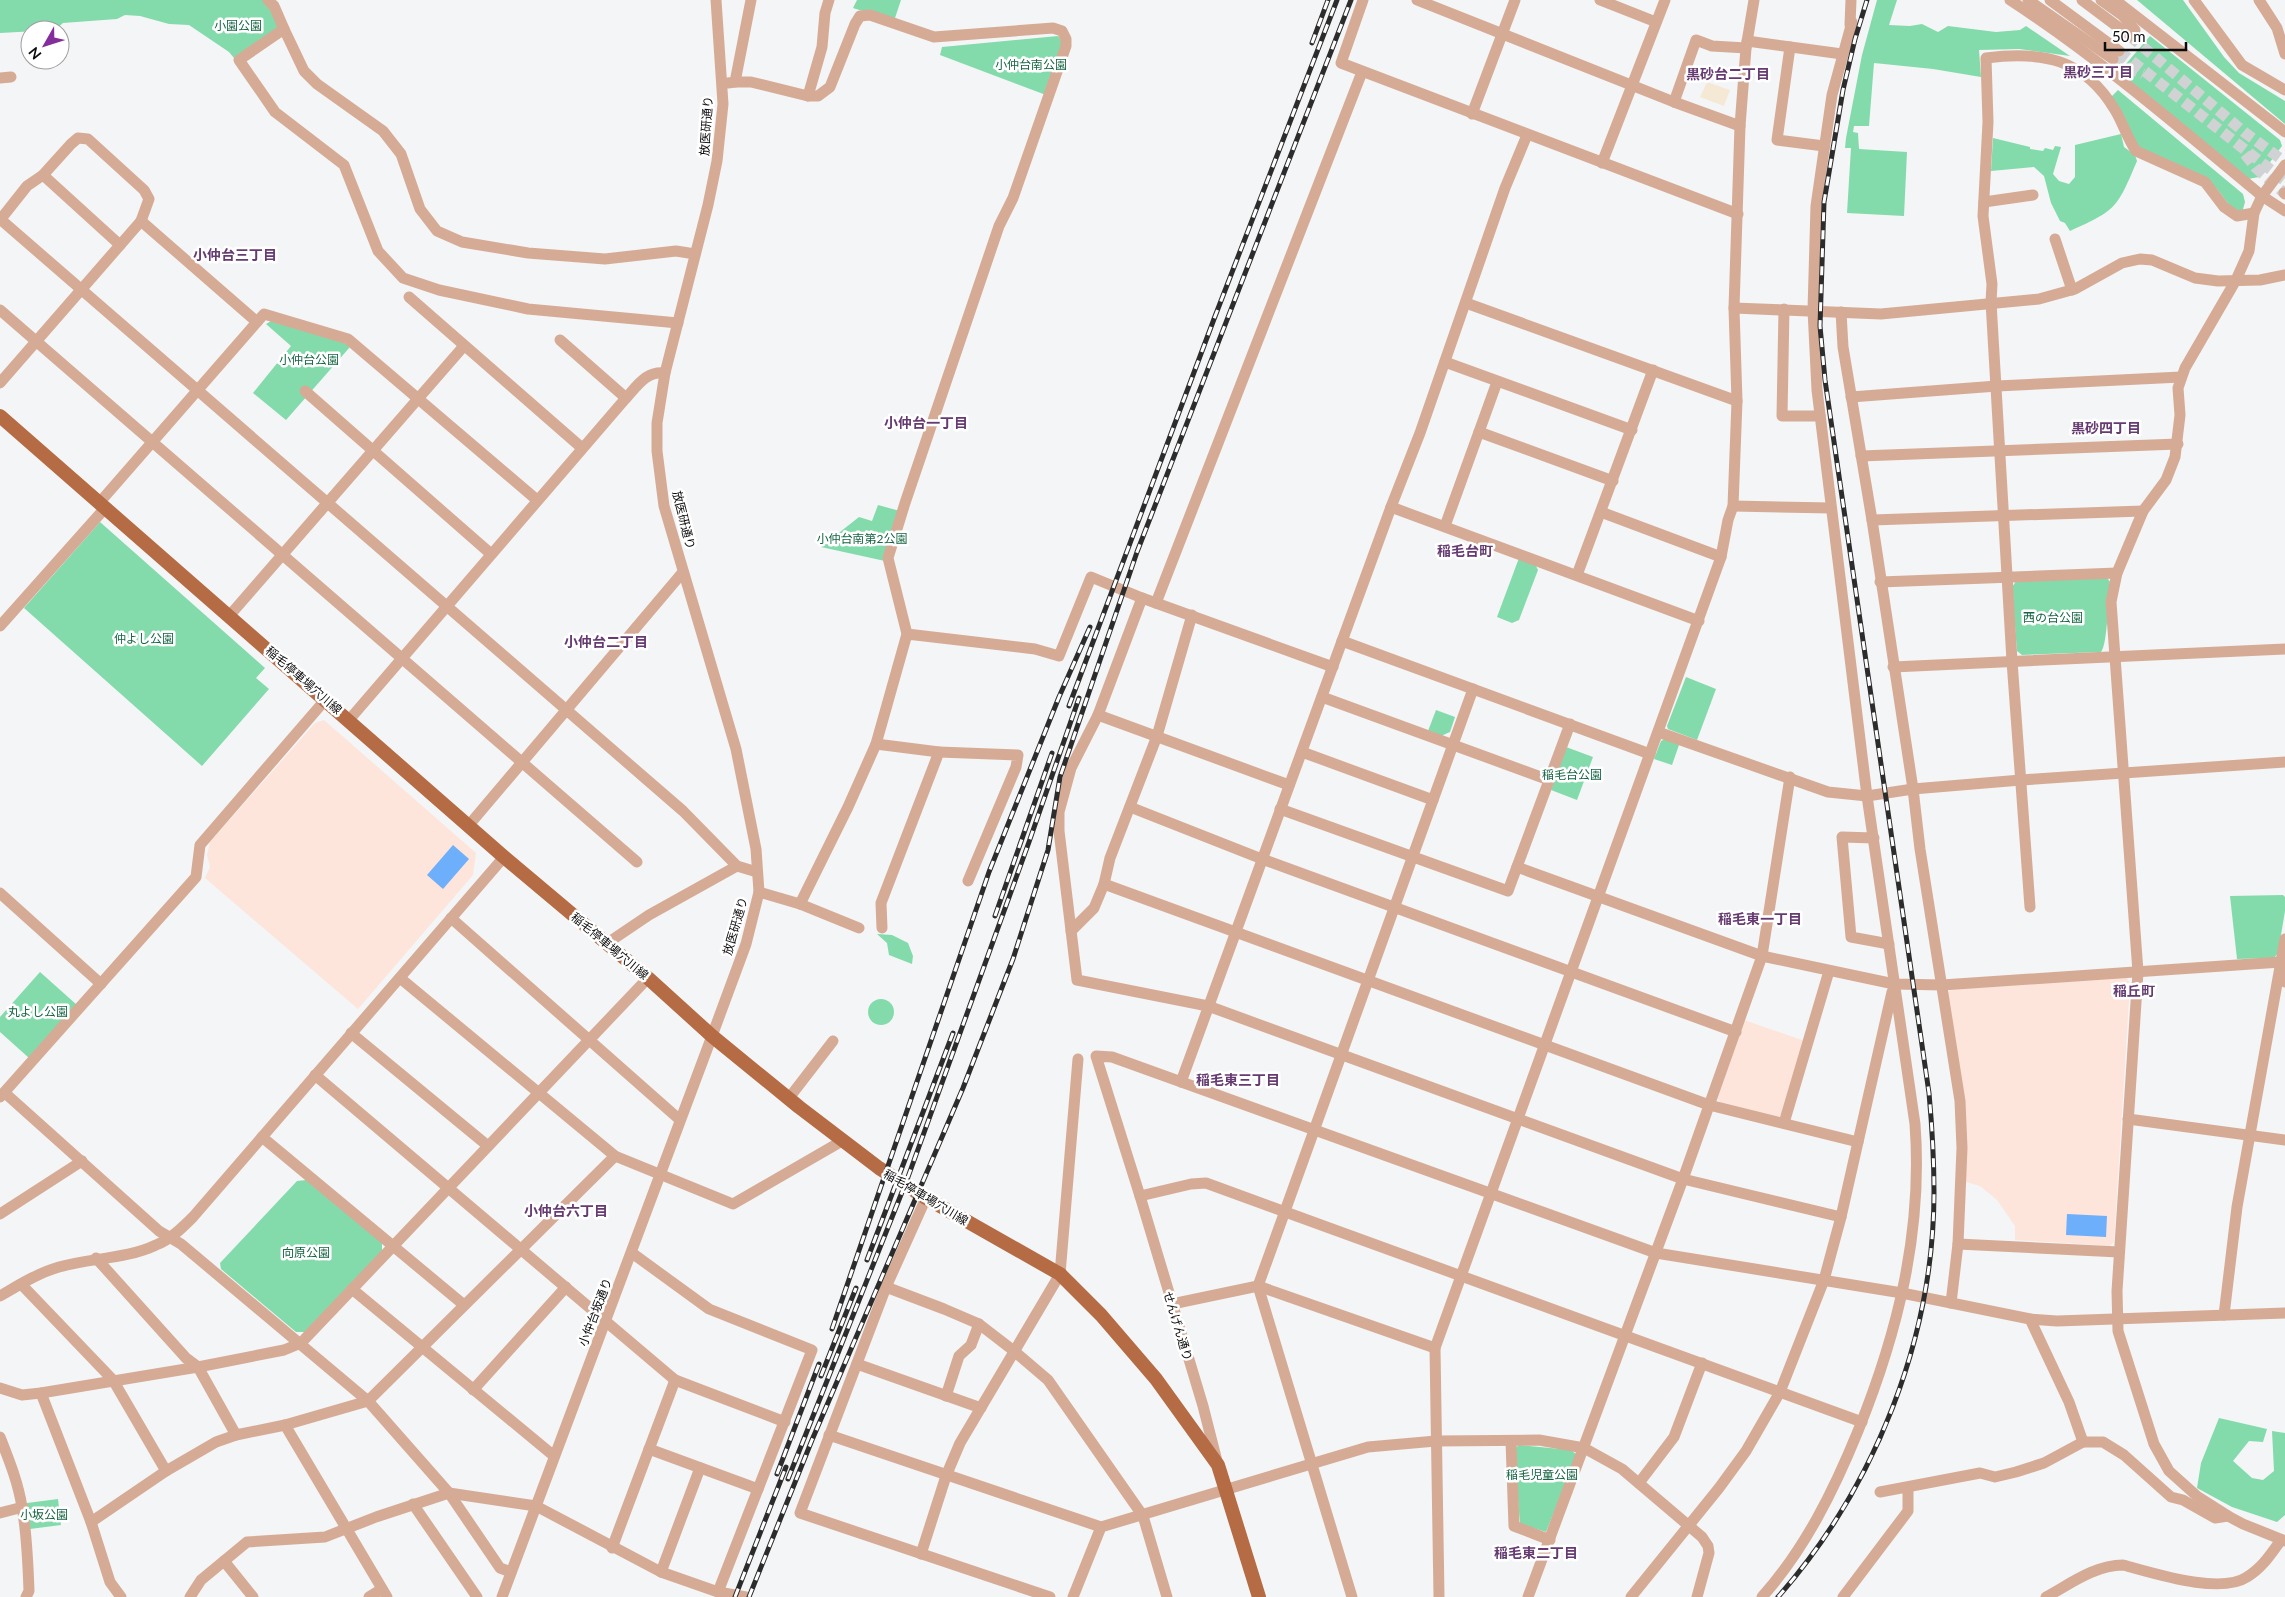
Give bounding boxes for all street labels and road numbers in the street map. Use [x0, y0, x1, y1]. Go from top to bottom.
street label: 放医研通り [696, 96, 716, 156]
street label: 放医研通り [669, 489, 699, 551]
street label: 稲毛停車場穴川線 [263, 643, 345, 717]
street label: 放医研通り [720, 895, 750, 957]
street label: 稲毛停車場穴川線 [568, 909, 652, 983]
street label: 稲毛停車場穴川線 [881, 1166, 971, 1228]
street label: 小仲台坂通り [575, 1276, 615, 1348]
street label: せんげん通り [1160, 1289, 1196, 1363]

